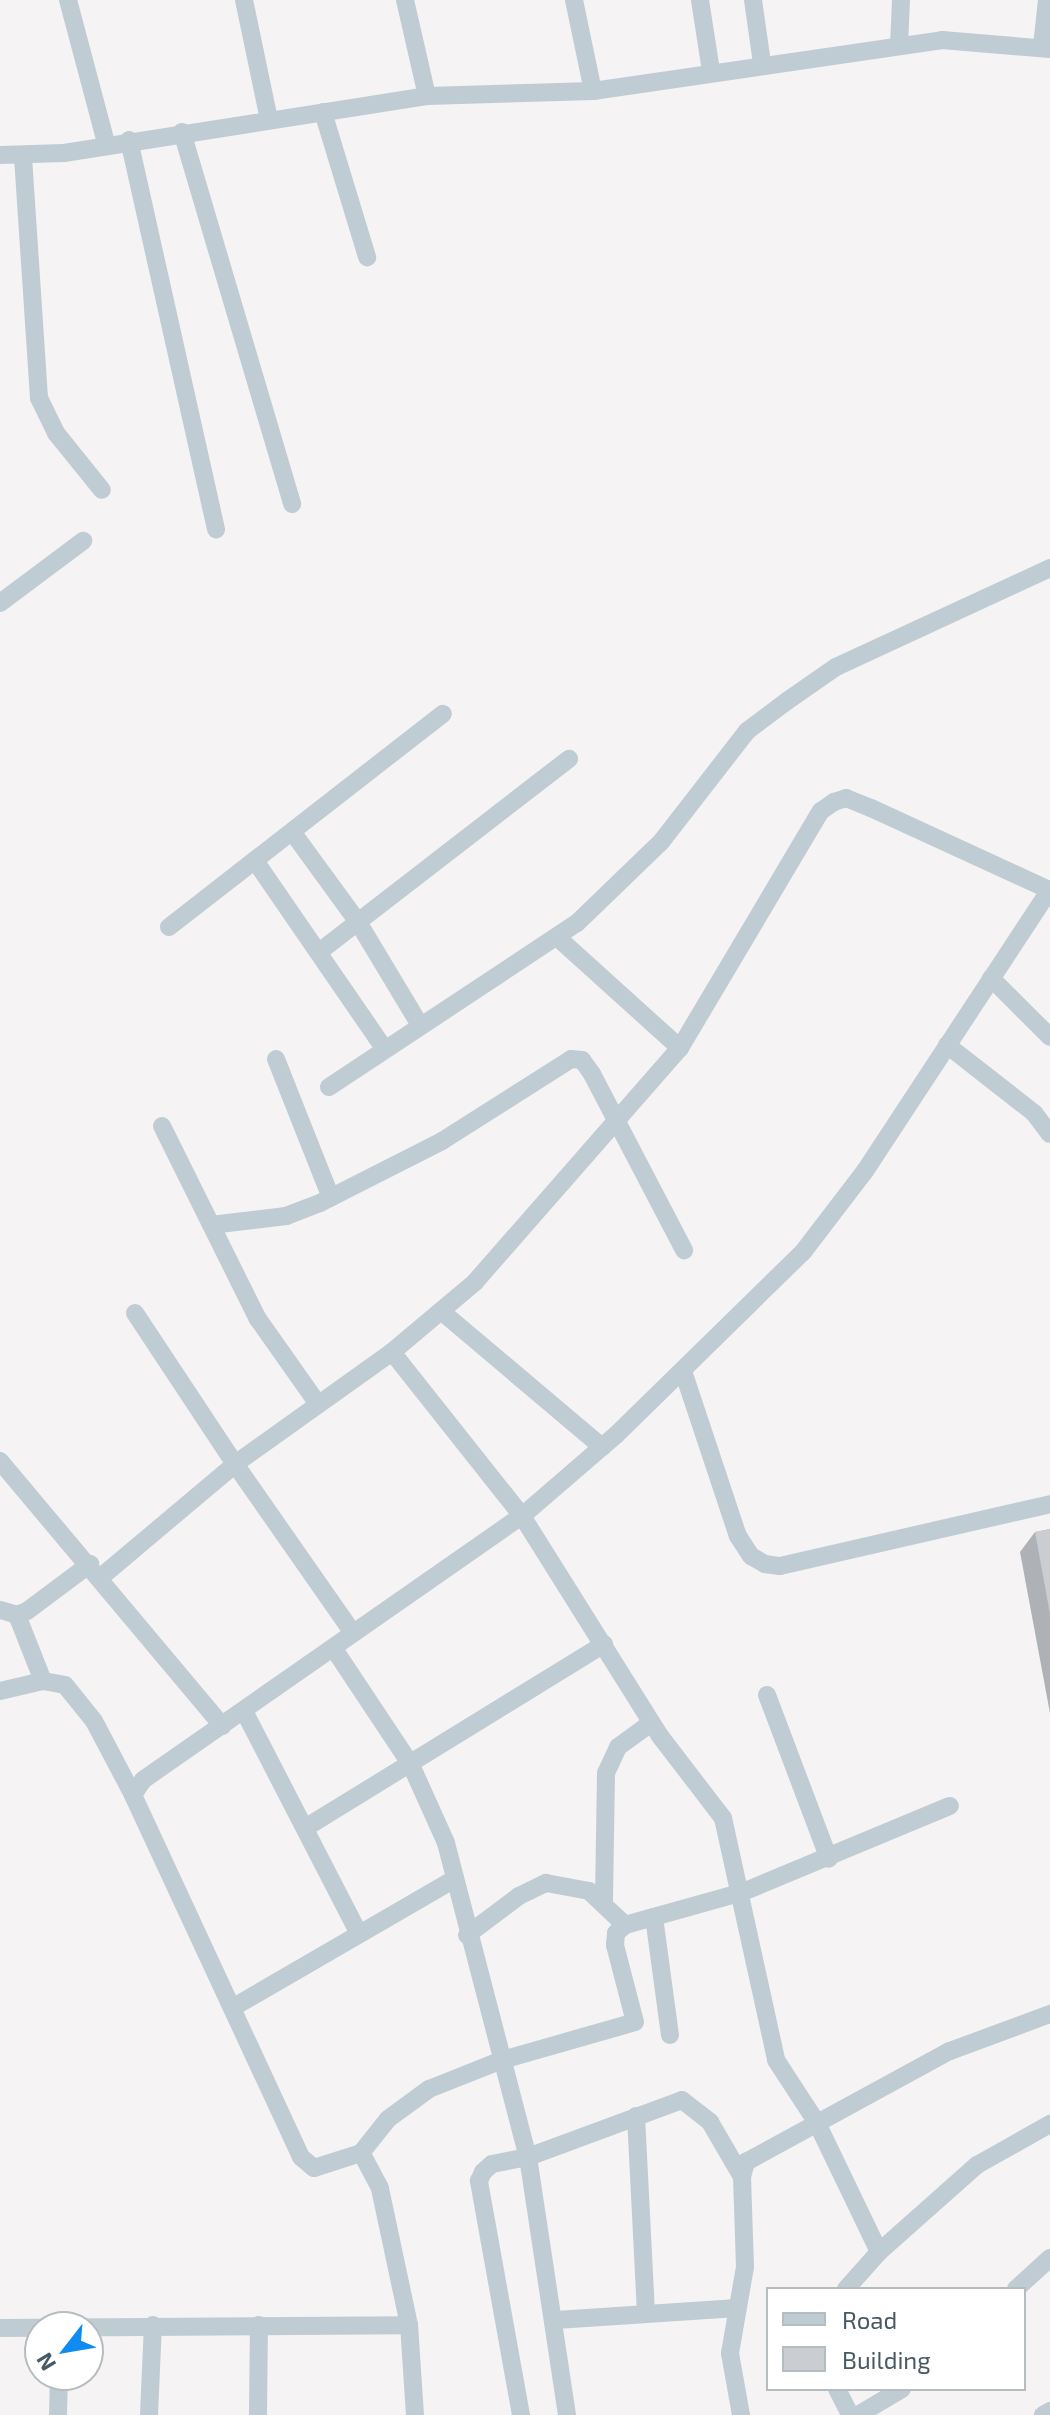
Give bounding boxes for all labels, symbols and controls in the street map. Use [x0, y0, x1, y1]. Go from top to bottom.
legend [766, 2287, 1026, 2391]
text: Road [842, 2305, 897, 2334]
north arrow [24, 2311, 104, 2391]
text: Building [842, 2345, 931, 2374]
text: N [30, 2349, 60, 2376]

